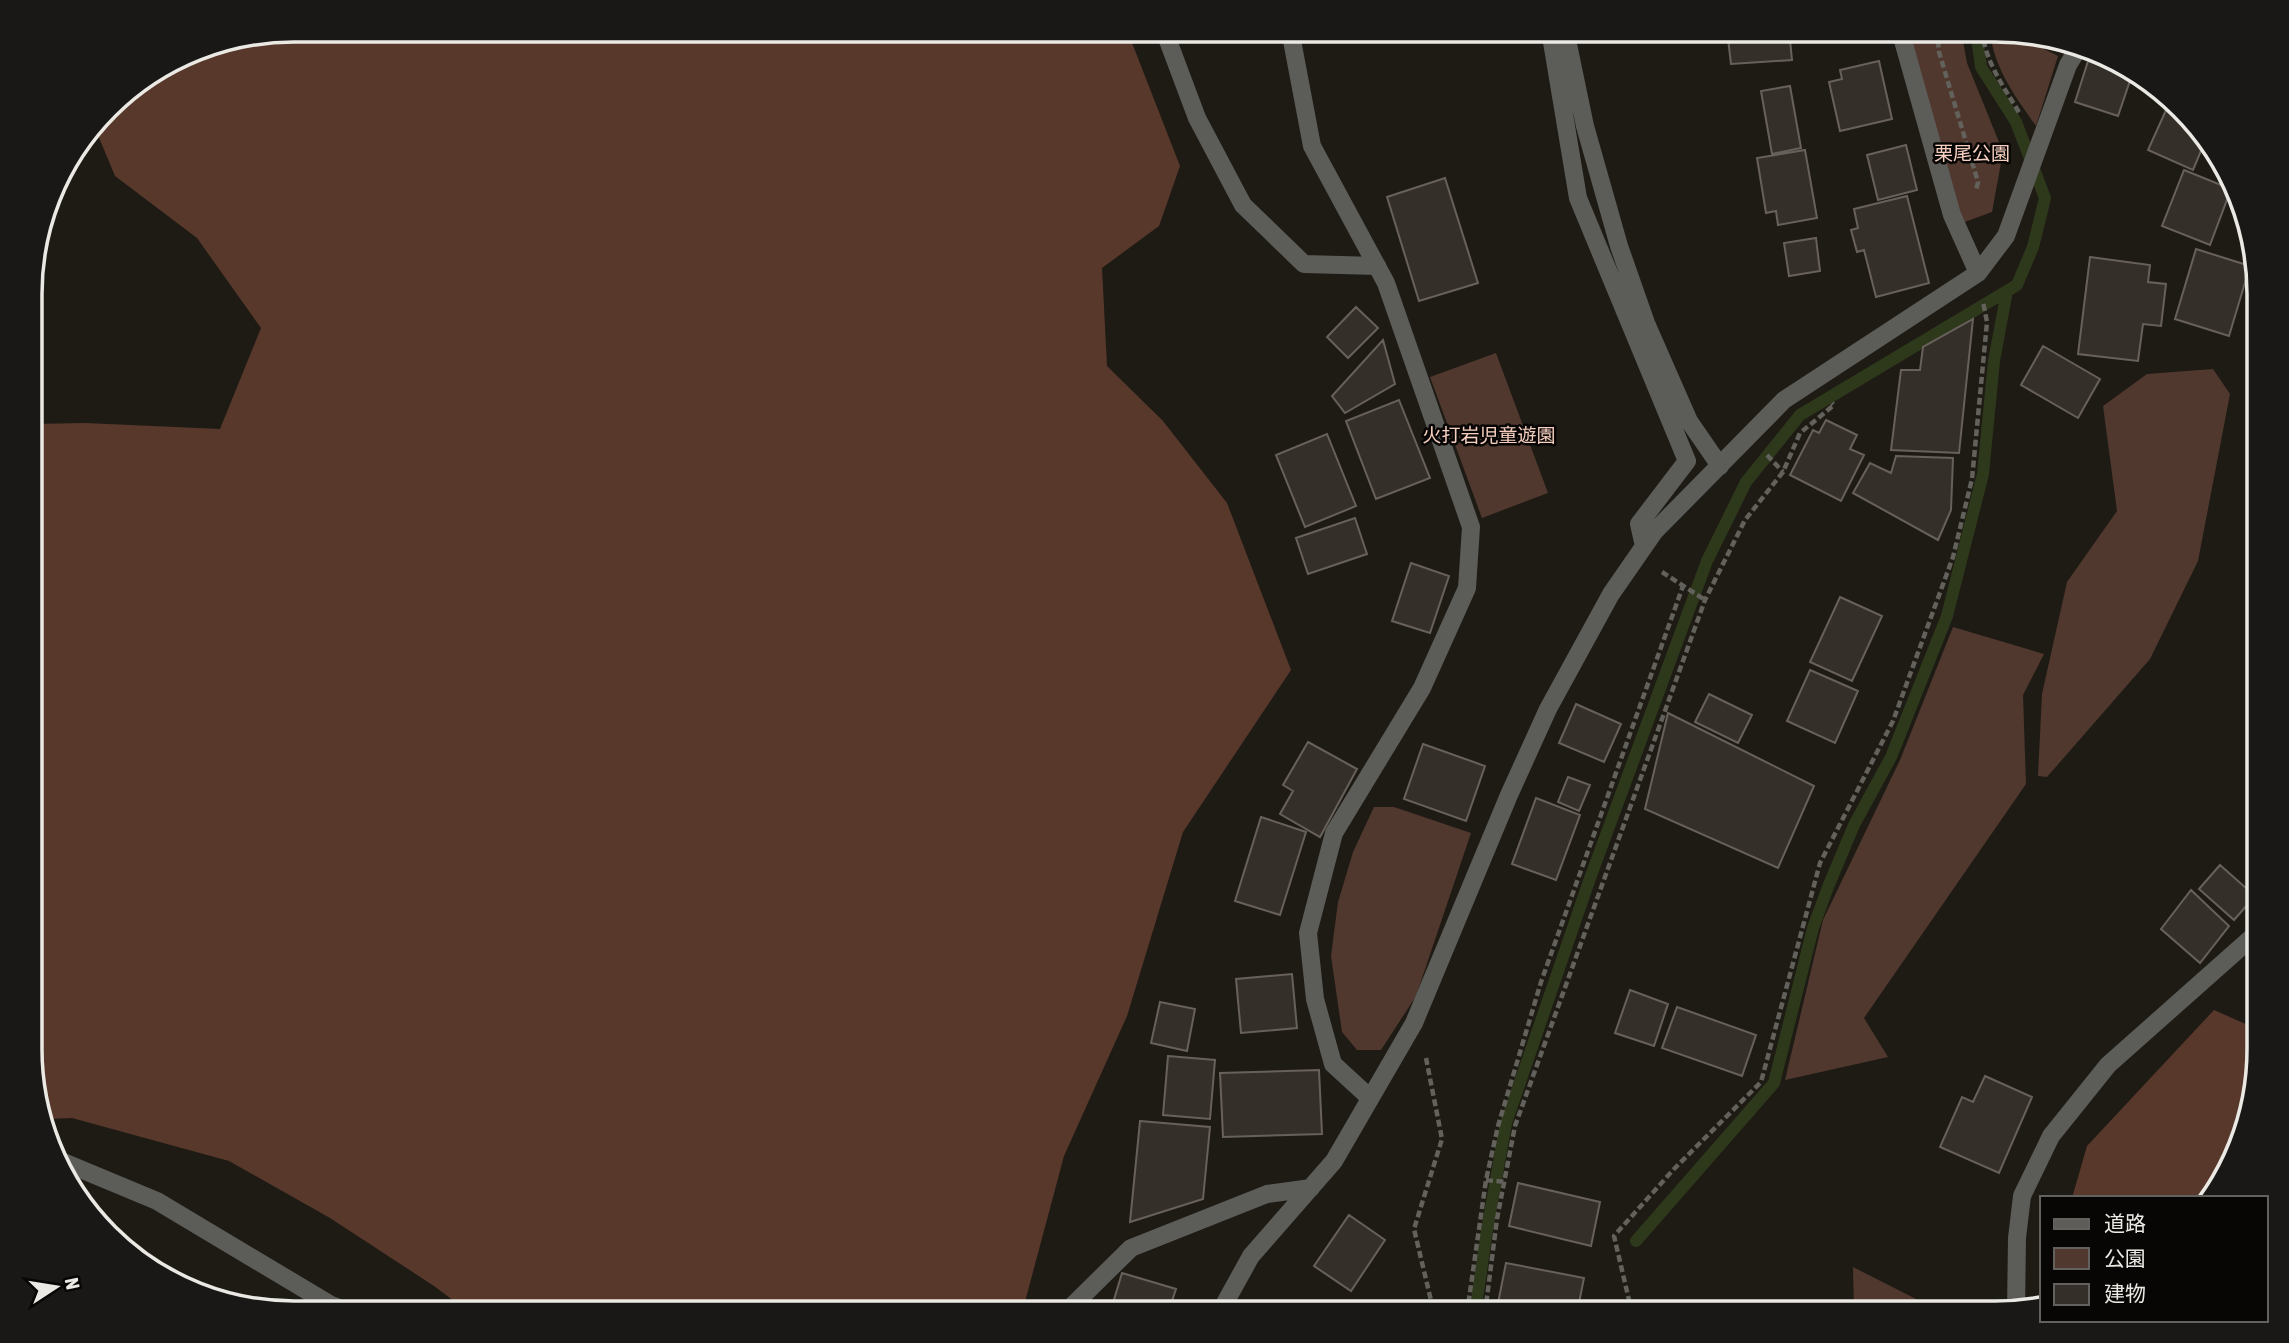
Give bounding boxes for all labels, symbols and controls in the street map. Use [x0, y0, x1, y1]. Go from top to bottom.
park label: 栗尾公園 [1934, 142, 2010, 164]
park label: 火打岩児童遊園 [1422, 424, 1556, 446]
legend [2040, 1196, 2268, 1322]
text: 道路 [2104, 1211, 2146, 1235]
text: 公園 [2104, 1246, 2146, 1270]
north arrow [21, 1252, 91, 1322]
text: N [61, 1276, 85, 1291]
text: 建物 [2104, 1281, 2146, 1305]

